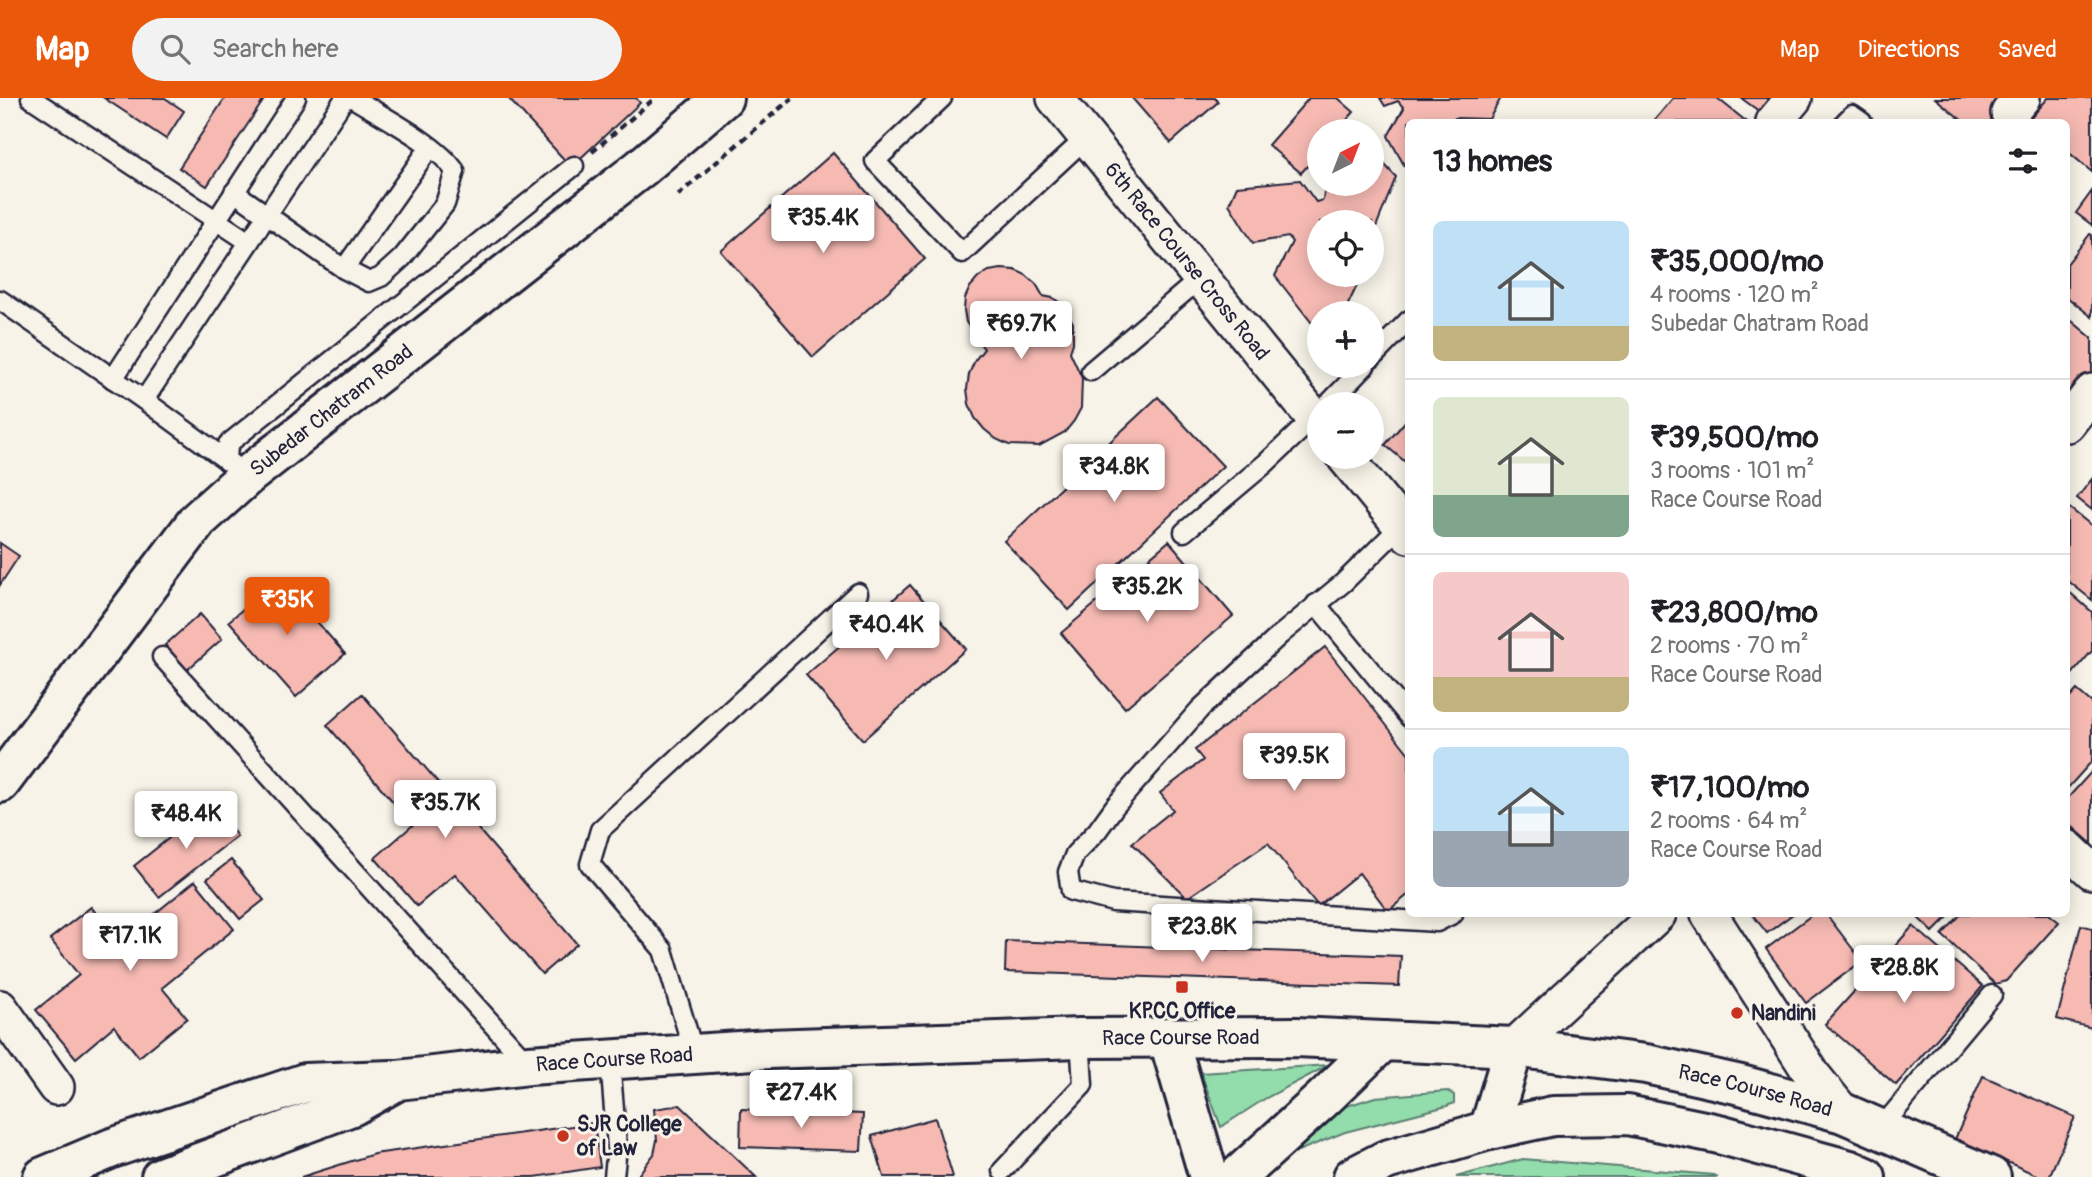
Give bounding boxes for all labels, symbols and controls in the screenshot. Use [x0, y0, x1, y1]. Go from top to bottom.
search box [132, 18, 622, 81]
text: Map [35, 29, 90, 70]
icon: search [156, 30, 194, 68]
text: Search here [212, 33, 339, 65]
text: Map [1780, 35, 1820, 64]
text: Directions [1858, 35, 1959, 64]
text: Saved [1997, 35, 2057, 64]
north arrow [1307, 119, 1384, 196]
map controls [1307, 119, 1384, 469]
icon: filters [2004, 142, 2042, 180]
text: 13 homes [1433, 143, 1552, 180]
street label: 6th Race Course Cross Road [1099, 157, 1276, 366]
pin: ₹35.4K [766, 195, 880, 255]
text: ₹35.4K [787, 203, 859, 232]
button: locate [1307, 210, 1384, 287]
text: ₹35,000/mo [1650, 243, 1824, 280]
icon: home [1489, 249, 1573, 333]
text: 4 rooms · 120 m² [1650, 280, 1819, 309]
button: + [1307, 301, 1384, 378]
pin: ₹69.7K [964, 302, 1078, 361]
text: ₹69.7K [986, 309, 1056, 338]
text: Subedar Chatram Road [1650, 309, 1869, 338]
street label: Subedar Chatram Road [244, 338, 418, 482]
button: − [1307, 392, 1384, 469]
text: ₹39,500/mo [1650, 419, 1819, 456]
icon: home [1489, 425, 1573, 509]
pin: ₹34.8K [1057, 444, 1171, 504]
text: ₹34.8K [1079, 452, 1149, 481]
text: 3 rooms · 101 m² [1650, 456, 1814, 485]
text: Race Course Road [1650, 485, 1823, 514]
pin: ₹35.2K [1090, 564, 1204, 624]
text: ₹35.2K [1112, 572, 1182, 601]
pin: ₹35K [246, 578, 328, 637]
text: ₹35K [261, 585, 313, 614]
text: ₹23,800/mo [1650, 594, 1818, 631]
icon: home [1489, 600, 1573, 684]
pin: ₹40.4K [829, 602, 943, 662]
text: ₹40.4K [848, 610, 924, 639]
text: 2 rooms · 70 m² [1650, 631, 1809, 660]
text: Race Course Road [1650, 660, 1823, 689]
pin: ₹39.5K [1237, 734, 1351, 793]
text: ₹39.5K [1259, 741, 1329, 770]
text: ₹17,100/mo [1650, 769, 1809, 806]
icon: home [1489, 775, 1573, 859]
pin: ₹35.7K [388, 780, 502, 840]
text: ₹35.7K [410, 788, 480, 817]
pin: ₹48.4K [129, 792, 243, 851]
text: ₹48.4K [151, 799, 221, 828]
text: 2 rooms · 64 m² [1650, 806, 1807, 835]
text: Race Course Road [1650, 835, 1823, 864]
pin: ₹23.8K [1145, 904, 1259, 964]
text: ₹23.8K [1167, 912, 1237, 941]
pin: ₹17.1K [73, 914, 187, 973]
text: ₹17.1K [99, 921, 161, 950]
pin: ₹28.8K [1847, 946, 1961, 1005]
text: ₹28.8K [1870, 953, 1938, 982]
marker: KPCC Office [1174, 979, 1190, 995]
place label: KPCC Office [1129, 998, 1236, 1025]
place label: Nandini [1751, 1000, 1816, 1027]
marker: Nandini [1729, 1005, 1745, 1021]
street label: Race Course Road [1102, 1024, 1260, 1051]
street label: Race Course Road [535, 1041, 694, 1078]
street label: Race Course Road [1676, 1058, 1835, 1123]
pin: ₹27.4K [744, 1070, 858, 1130]
text: ₹27.4K [765, 1078, 837, 1107]
place label: SJR College of Law [576, 1111, 682, 1162]
marker: SJR College of Law [555, 1128, 571, 1144]

